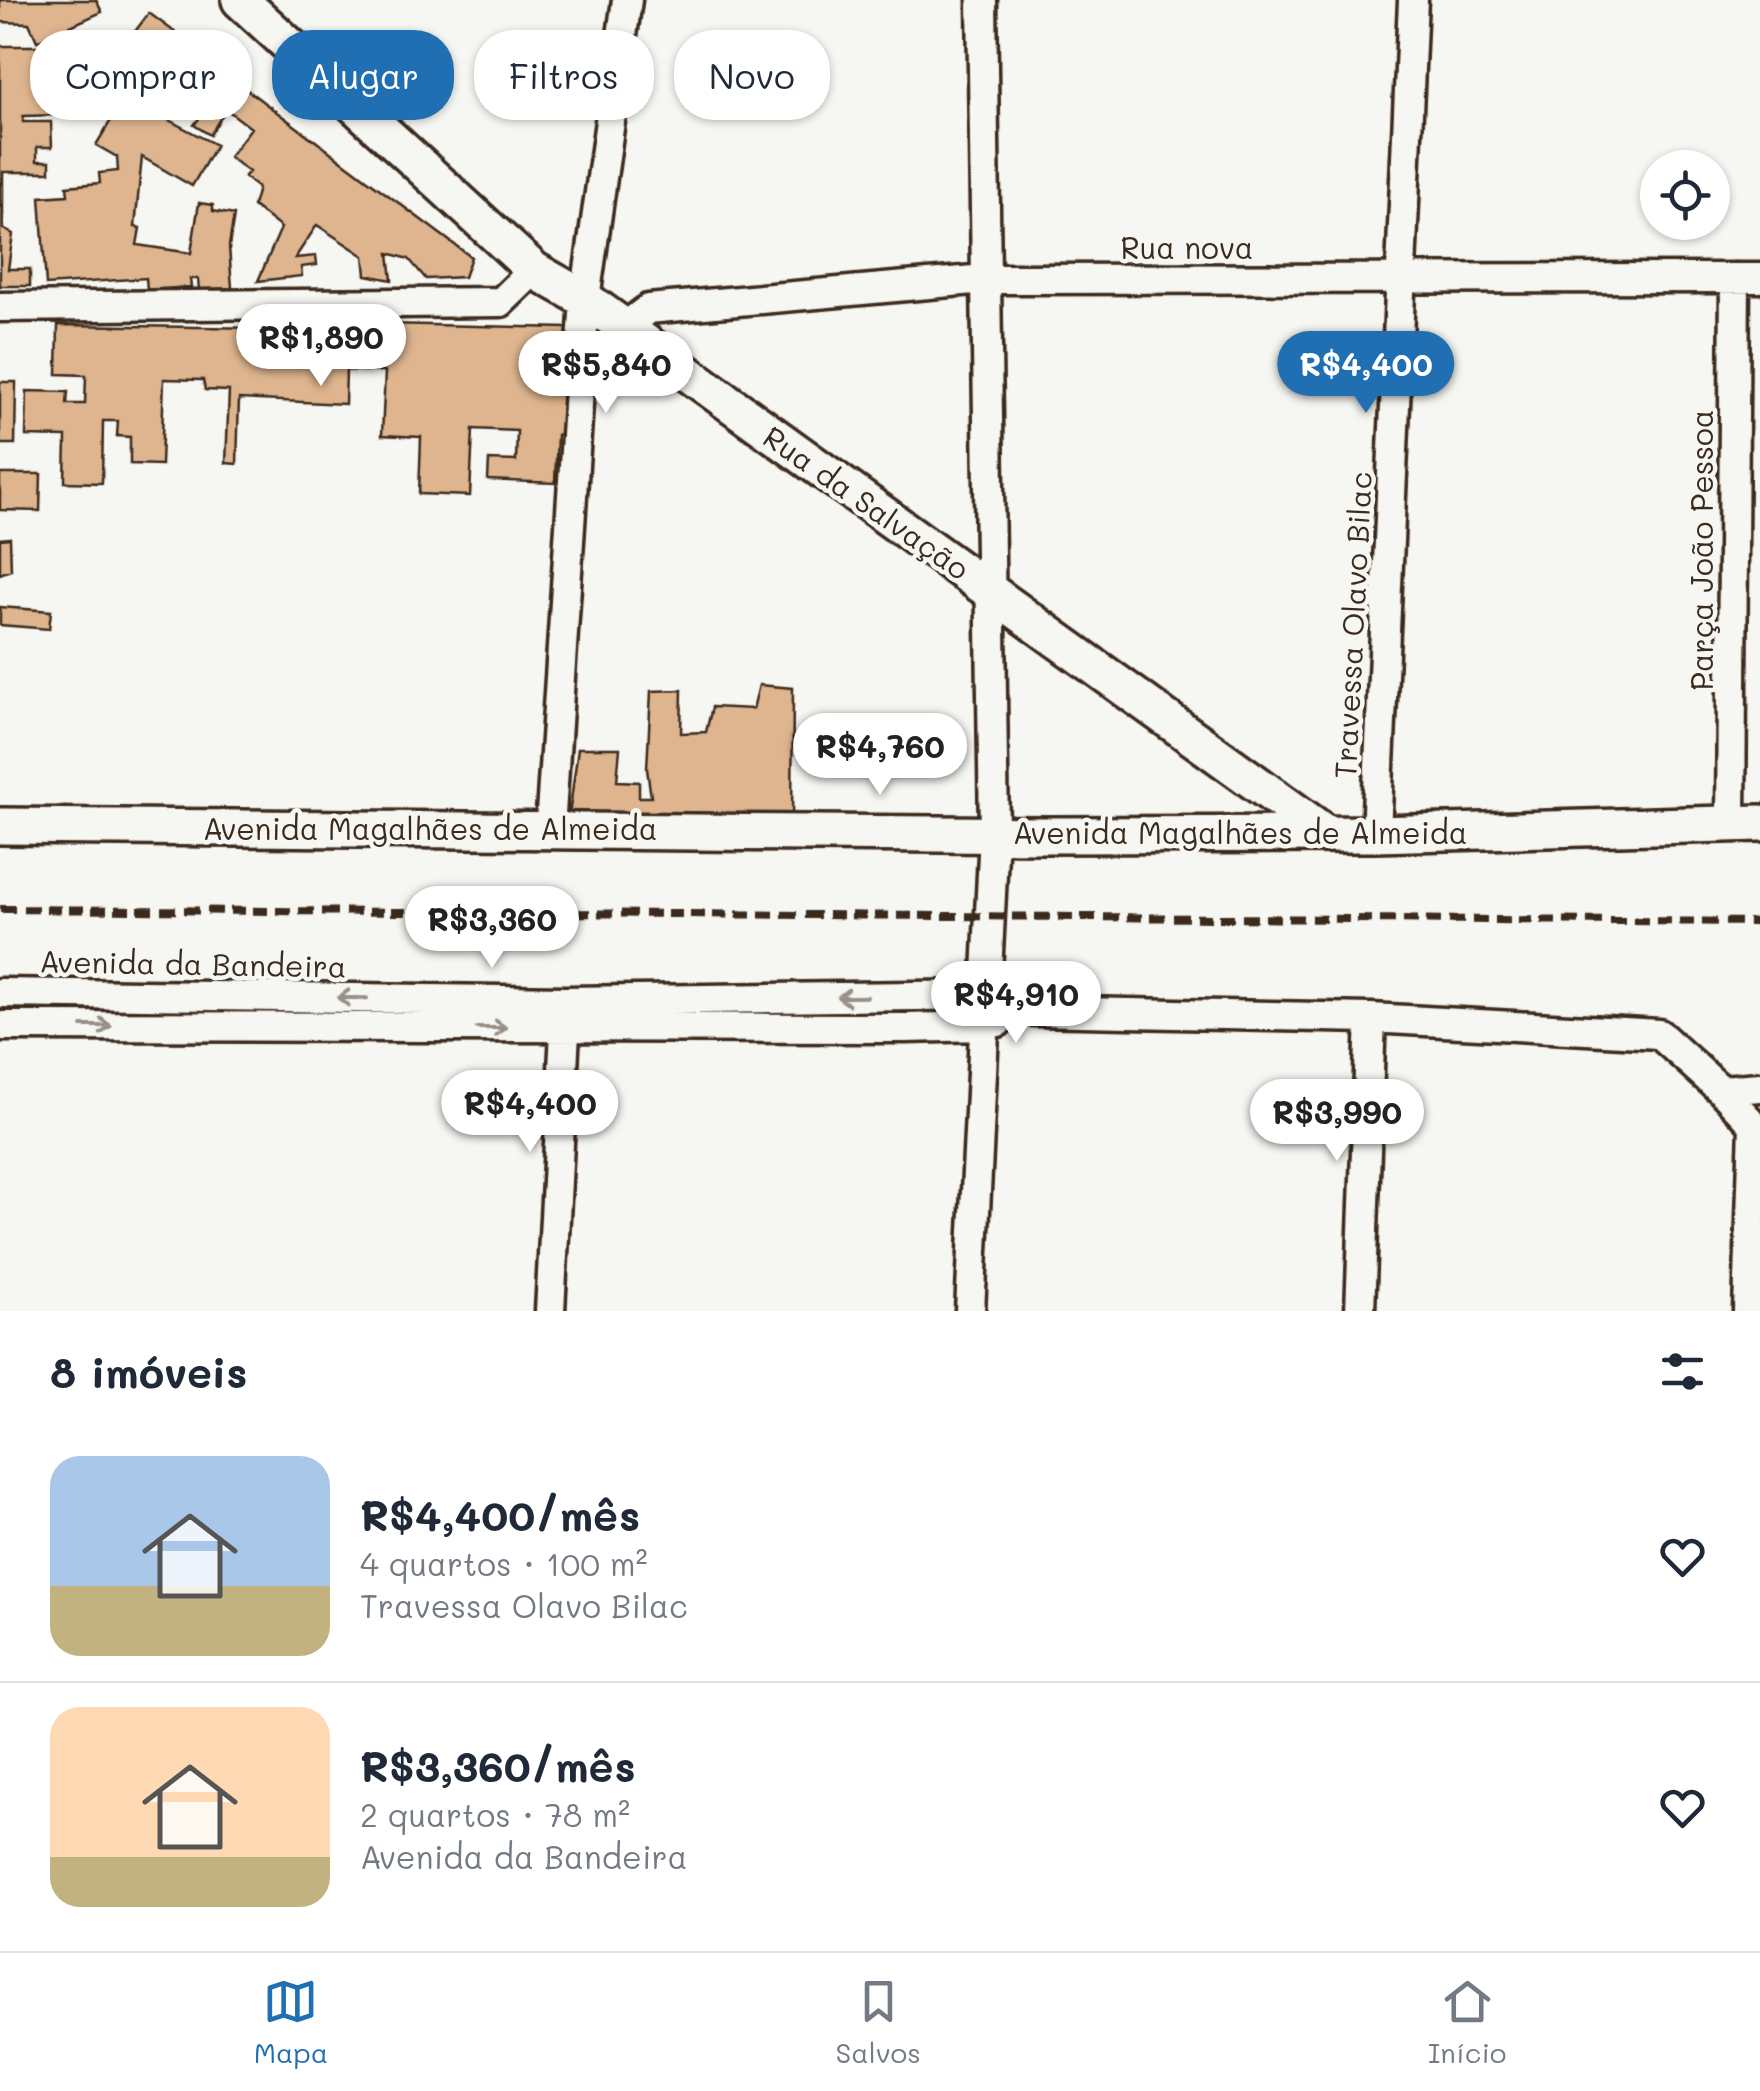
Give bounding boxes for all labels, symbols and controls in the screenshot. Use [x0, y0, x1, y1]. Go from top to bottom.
chip: Comprar [30, 30, 252, 120]
chip: Alugar [272, 30, 454, 120]
chip: Filtros [474, 30, 654, 120]
chip: Novo [674, 30, 830, 120]
map controls [1640, 150, 1730, 240]
button: locate [1640, 150, 1730, 240]
street label: Rua nova [1121, 227, 1253, 267]
pin: R$1,890 [229, 304, 413, 389]
text: R$1,890 [258, 315, 384, 357]
pin: R$5,840 [514, 331, 698, 416]
pin: R$4,400 [1274, 331, 1458, 416]
text: R$5,840 [540, 342, 672, 384]
text: R$4,400 [1299, 342, 1433, 384]
street label: Parça João Pessoa [1681, 410, 1721, 690]
street label: Rua da Salvação [756, 416, 978, 588]
street label: Travessa Olavo Bilac [1324, 471, 1380, 779]
pin: R$4,760 [788, 713, 972, 798]
text: R$4,760 [815, 724, 945, 766]
street label: Avenida Magalhães de Almeida [203, 808, 657, 848]
street label: Avenida Magalhães de Almeida [1013, 812, 1467, 852]
pin: R$3,360 [400, 886, 584, 971]
text: R$3,360 [427, 897, 557, 939]
street label: Avenida da Bandeira [39, 940, 347, 986]
pin: R$4,910 [924, 961, 1108, 1046]
text: R$4,910 [953, 972, 1079, 1014]
one-way arrow [337, 988, 370, 1008]
one-way arrow [837, 988, 869, 1007]
one-way arrow [80, 1016, 113, 1036]
one-way arrow [476, 1018, 508, 1037]
pin: R$4,400 [438, 1070, 622, 1155]
pin: R$3,990 [1245, 1079, 1429, 1164]
text: R$4,400 [463, 1081, 597, 1123]
text: R$3,990 [1272, 1090, 1402, 1132]
text: 8 imóveis [50, 1344, 247, 1399]
icon: filters [1655, 1344, 1710, 1399]
text: R$4,400/mês [360, 1487, 640, 1542]
icon: home [130, 1496, 250, 1616]
icon: heart [1655, 1529, 1710, 1584]
text: 4 quartos · 100 m² [360, 1542, 648, 1584]
text: Travessa Olavo Bilac [360, 1584, 688, 1626]
text: R$3,360/mês [360, 1738, 636, 1793]
icon: home [130, 1747, 250, 1867]
icon: heart [1655, 1780, 1710, 1835]
text: 2 quartos · 78 m² [360, 1793, 630, 1835]
text: Avenida da Bandeira [360, 1835, 688, 1877]
tab: Mapa [254, 1974, 328, 2070]
tab: Salvos [836, 1974, 921, 2070]
tab: Início [1428, 1974, 1506, 2070]

